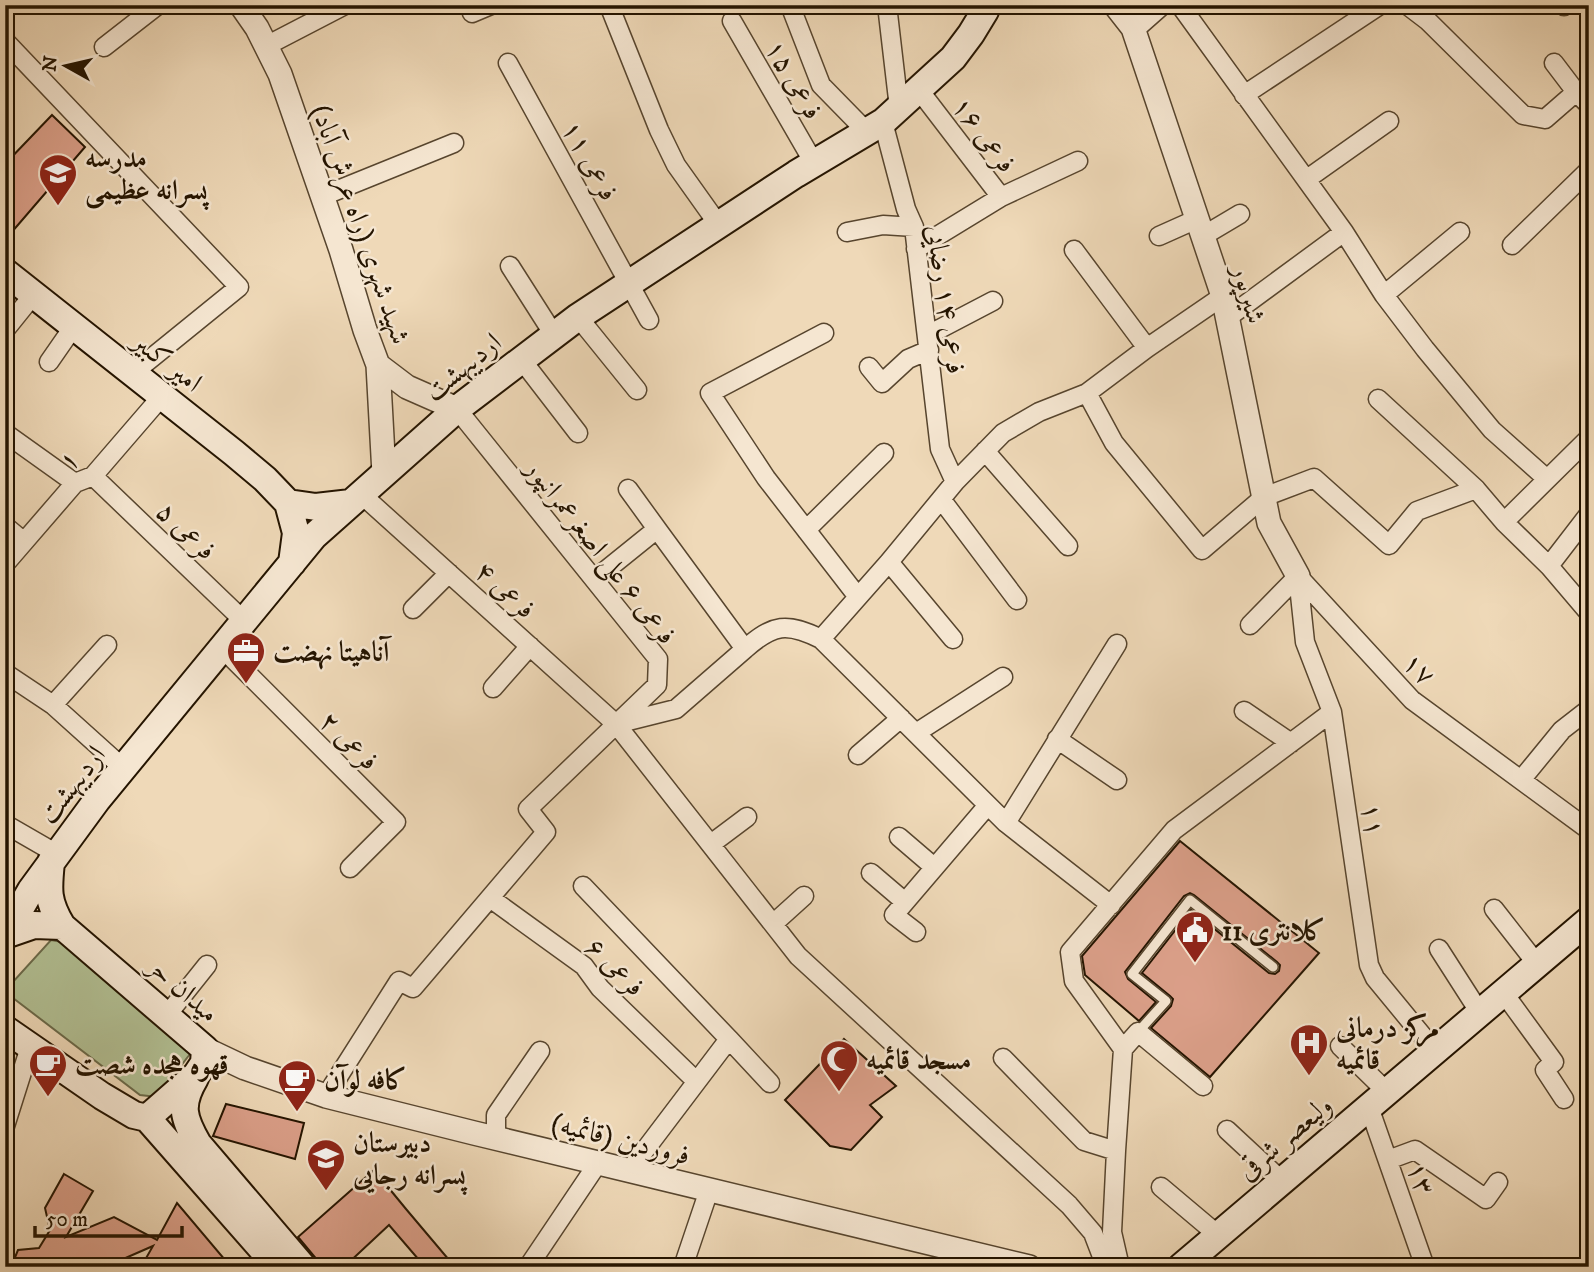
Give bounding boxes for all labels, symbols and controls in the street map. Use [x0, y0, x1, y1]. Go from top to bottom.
north arrow [32, 32, 102, 102]
street label: فرعی ۱۵ [757, 33, 831, 126]
text: N [38, 54, 63, 73]
street label: فرعی ۱۶ [944, 90, 1024, 180]
street label: شهید شهری (راه عرش آباد) [302, 100, 418, 349]
street label: فرعی ۱۱ [553, 114, 626, 207]
place label: مدرسه پسرانه عظیمی [85, 141, 210, 211]
school or university icon: مدرسه پسرانه عظیمی [37, 152, 79, 207]
street label: فرعی ۱۴ رضایی [918, 222, 973, 376]
street label: شیرپور [1221, 258, 1273, 328]
street label: امیر کبیر [123, 322, 209, 400]
street label: اردیبهشت [417, 325, 509, 409]
street label: ۱ [52, 441, 86, 479]
street label: فرعی ۶ علی اصغرعمرانپور [514, 450, 684, 653]
street label: فرعی ۵ [149, 494, 223, 568]
street label: فرعی ۴ [467, 554, 543, 627]
office icon: آناهیتا نهضت [225, 630, 267, 685]
place label: آناهیتا نهضت [273, 635, 392, 670]
street label: ۱۷ [1395, 645, 1443, 693]
street label: فرعی ۲ [312, 704, 386, 778]
street label: اردیبهشت [31, 739, 114, 831]
street label: ۱۱ [1353, 801, 1392, 838]
public building icon: کلانتری 11 [1174, 909, 1216, 964]
place label: کلانتری 11 [1222, 914, 1326, 949]
street label: فرعی ۶ [578, 930, 652, 1004]
street label: میدان حر [138, 948, 226, 1031]
place label: مرکز درمانی قائمیه [1335, 1011, 1439, 1078]
hospital icon: مرکز درمانی قائمیه [1288, 1022, 1330, 1077]
mosque icon: مسجد قائمیه [818, 1038, 860, 1093]
cafe icon: قهوه هجده شصت [27, 1043, 69, 1098]
place label: مسجد قائمیه [866, 1043, 971, 1078]
place label: قهوه هجده شصت [75, 1048, 229, 1083]
cafe icon: کافه لوآن [276, 1058, 318, 1113]
place label: کافه لوآن [324, 1063, 407, 1098]
street label: ولیعصر شرقی [1230, 1088, 1340, 1188]
street label: فروردین (قائمیه) [548, 1105, 694, 1174]
place label: دبیرستان پسرانه رجایی [352, 1126, 468, 1196]
school or university icon: دبیرستان پسرانه رجایی [305, 1137, 347, 1192]
street label: ۱۳ [1399, 1157, 1442, 1200]
scale bar [35, 1195, 182, 1239]
text: 50 m [46, 1207, 88, 1233]

